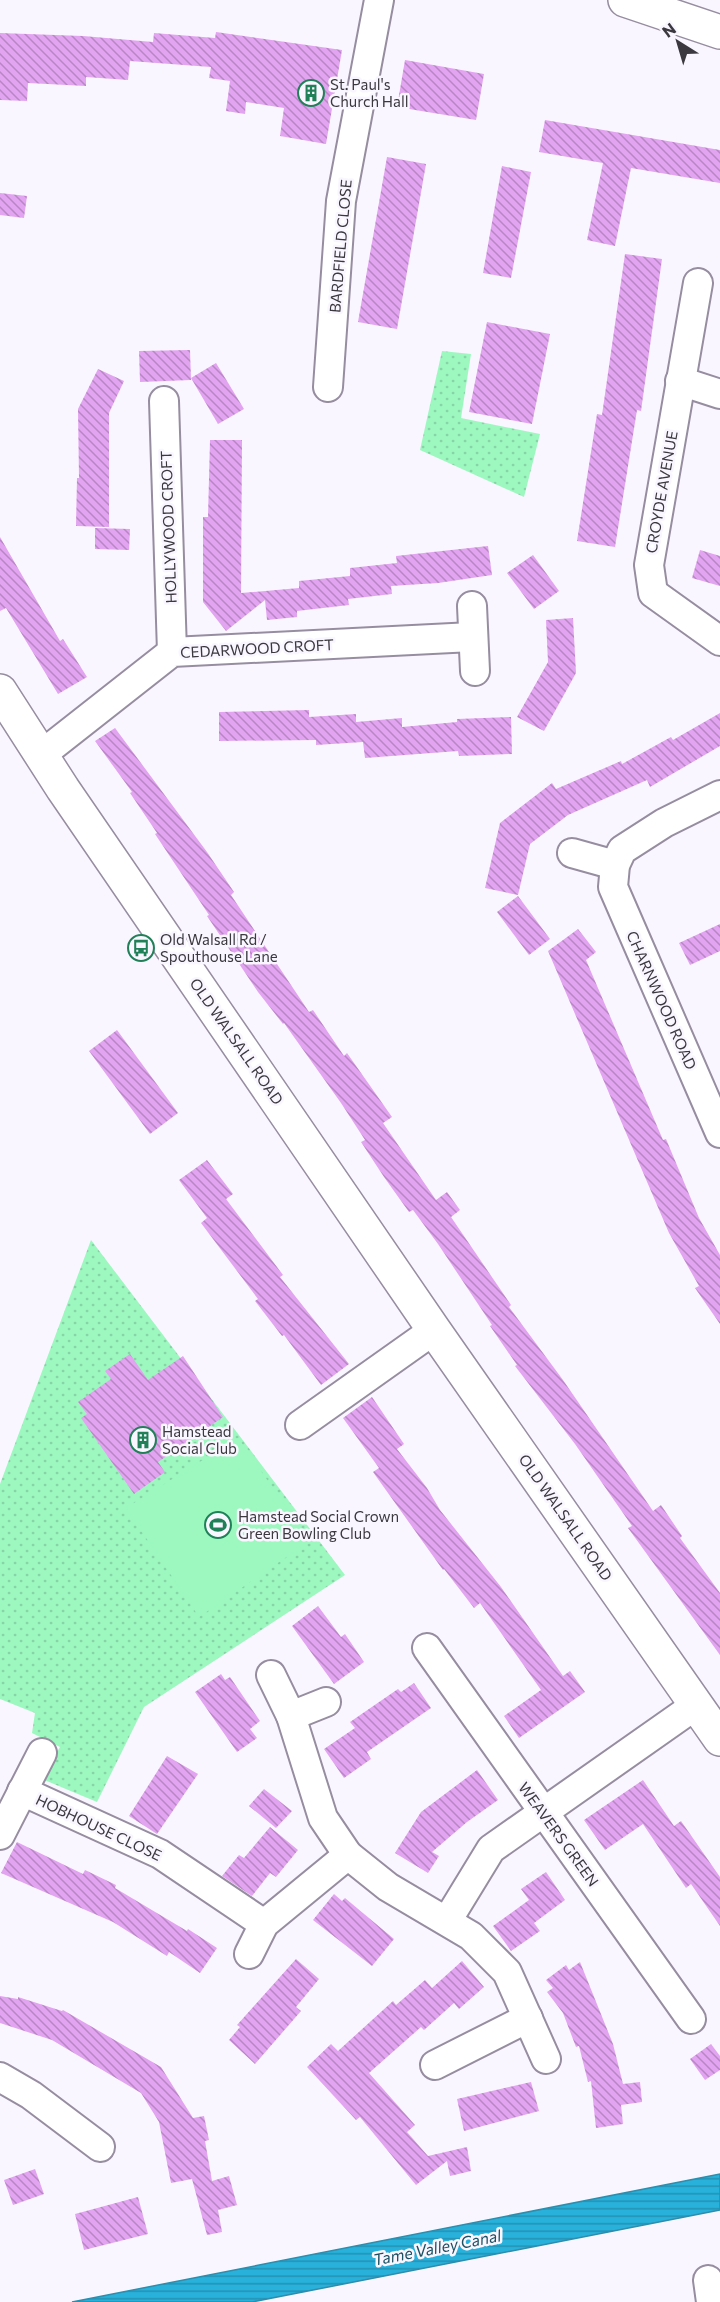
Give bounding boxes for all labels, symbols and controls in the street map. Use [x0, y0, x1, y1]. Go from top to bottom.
north arrow [648, 12, 708, 72]
text: N [658, 18, 679, 41]
place label: St. Paul's Church Hall [330, 75, 409, 110]
building icon: St. Paul's Church Hall [296, 78, 326, 108]
street label: BARDFIELD CLOSE [325, 178, 355, 313]
street label: CROYDE AVENUE [641, 429, 681, 555]
street label: HOLLYWOOD CROFT [156, 450, 180, 604]
street label: CEDARWOOD CROFT [180, 635, 335, 661]
street label: CHARNWOOD ROAD [623, 928, 701, 1072]
place label: Old Walsall Rd / Spouthouse Lane [160, 930, 278, 965]
bus stop icon: Old Walsall Rd / Spouthouse Lane [126, 933, 156, 963]
street label: OLD WALSALL ROAD [187, 974, 287, 1108]
place label: Hamstead Social Club [162, 1422, 237, 1457]
building icon: Hamstead Social Club [128, 1425, 158, 1455]
street label: OLD WALSALL ROAD [516, 1450, 616, 1584]
place label: Hamstead Social Crown Green Bowling Club [238, 1507, 399, 1542]
sports icon: Hamstead Social Crown Green Bowling Club [203, 1510, 233, 1540]
street label: WEAVERS GREEN [515, 1778, 603, 1890]
street label: HOBHOUSE CLOSE [33, 1790, 165, 1864]
water label: Tame Valley Canal [371, 2225, 503, 2269]

